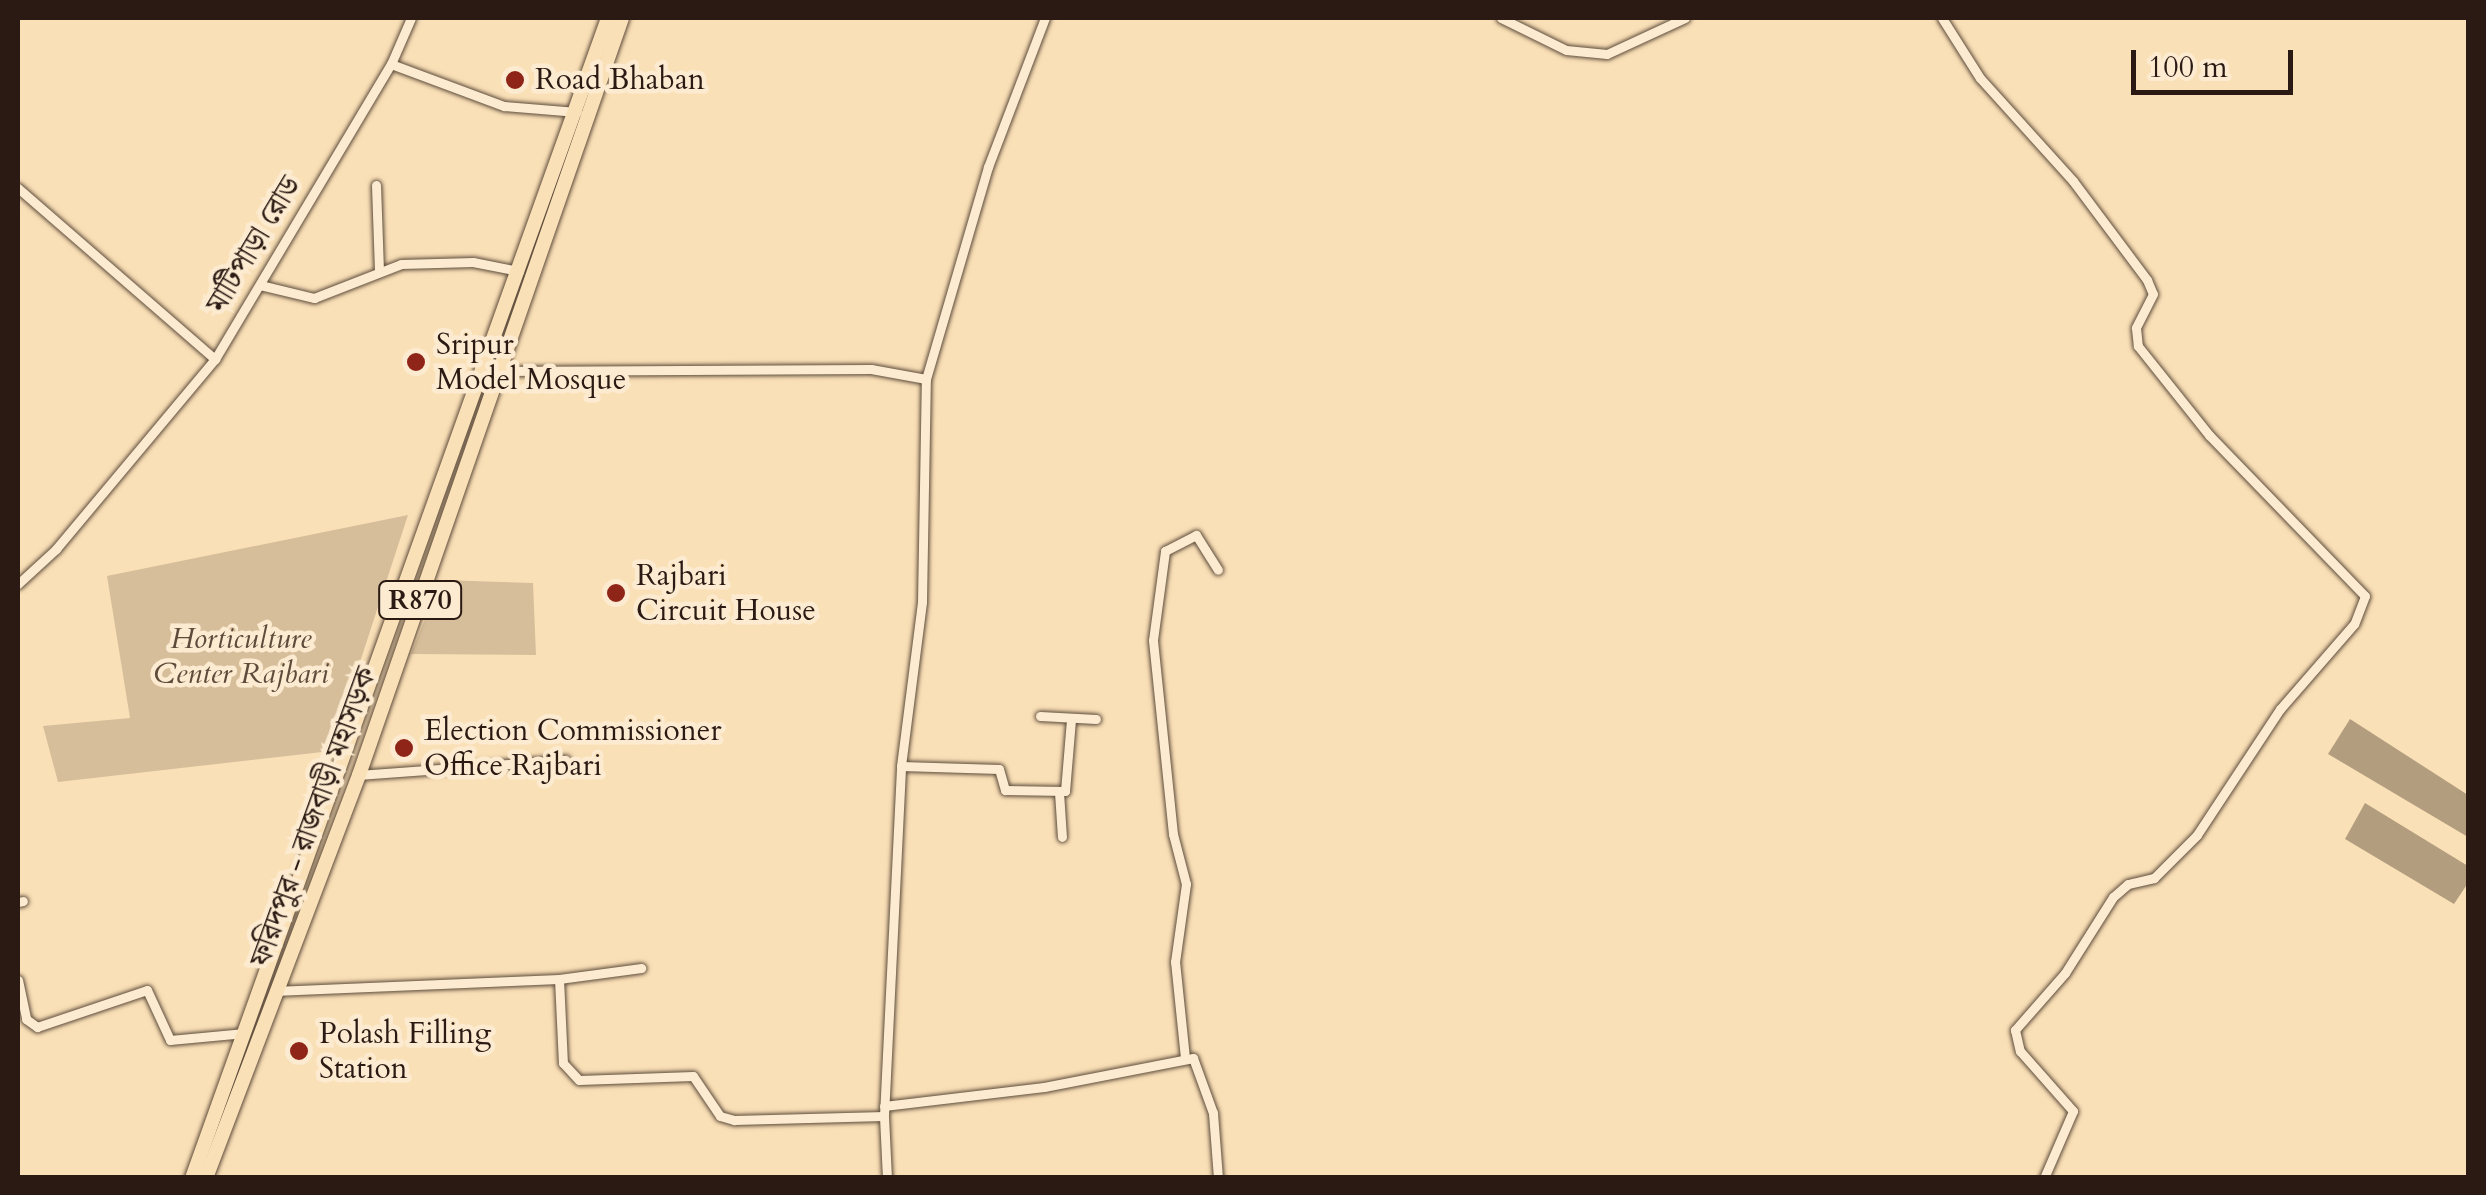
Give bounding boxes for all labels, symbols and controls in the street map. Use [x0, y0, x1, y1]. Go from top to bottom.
scale bar [2136, 30, 2298, 92]
text: 100 m [2148, 47, 2228, 88]
place label: Road Bhaban [535, 62, 705, 98]
marker: Road Bhaban [504, 69, 526, 91]
street label: মাটিপাড়া রোড [199, 170, 309, 320]
place label: Sripur Model Mosque [436, 327, 626, 398]
marker: Sripur Model Mosque [405, 351, 427, 373]
place label: Rajbari Circuit House [636, 558, 816, 628]
road number: R870 [378, 577, 462, 623]
marker: Rajbari Circuit House [605, 582, 627, 604]
park label: Horticulture Center Rajbari [153, 621, 329, 692]
street label: ফরিদপুর - রাজবাড়ী মহাসড়ক [243, 662, 385, 972]
place label: Election Commissioner Office Rajbari [424, 713, 721, 784]
marker: Election Commissioner Office Rajbari [393, 737, 415, 759]
place label: Polash Filling Station [319, 1016, 491, 1086]
marker: Polash Filling Station [288, 1040, 310, 1062]

